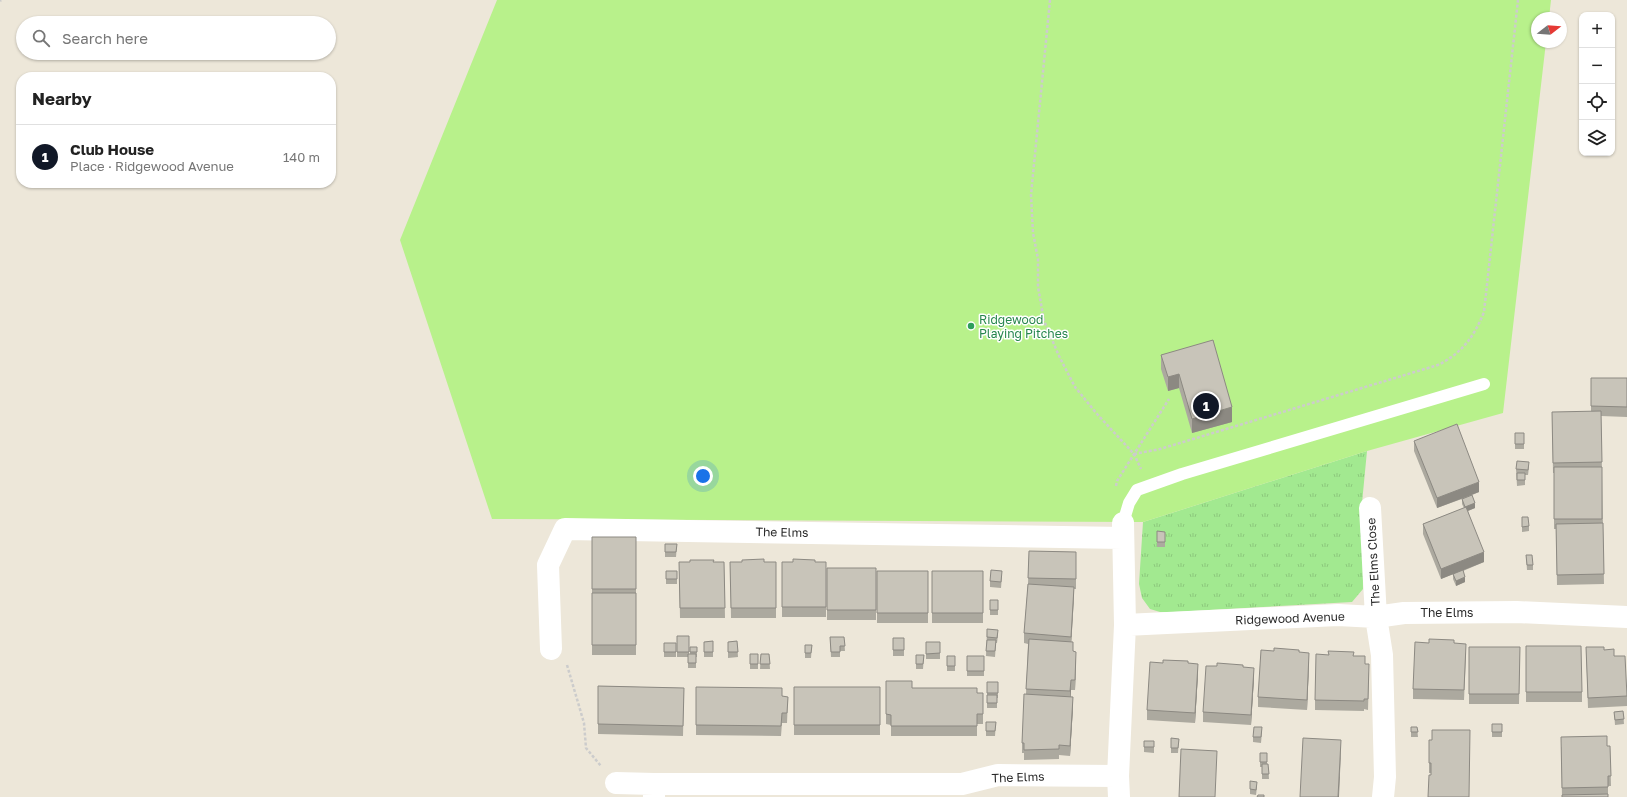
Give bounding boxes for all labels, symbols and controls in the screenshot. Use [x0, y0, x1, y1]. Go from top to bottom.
north arrow [1531, 12, 1567, 48]
map controls [1579, 12, 1615, 156]
button: + [1579, 12, 1615, 48]
search box [16, 16, 336, 60]
icon: search [30, 27, 52, 49]
text: Search here [62, 29, 148, 47]
button: − [1579, 48, 1615, 84]
button: locate [1579, 84, 1615, 120]
text: Nearby [32, 88, 92, 109]
button: layers [1579, 120, 1615, 156]
text: Club House [70, 140, 154, 158]
text: 1 [42, 149, 48, 165]
text: 140 m [283, 149, 320, 165]
text: Place · Ridgewood Avenue [70, 158, 234, 174]
place label: Ridgewood Playing Pitches [979, 312, 1068, 341]
marker: Ridgewood Playing Pitches [966, 321, 976, 331]
pin: 1 [1193, 391, 1219, 421]
your location [693, 466, 713, 486]
street label: The Elms Close [1363, 517, 1383, 606]
street label: The Elms [755, 524, 809, 540]
street label: The Elms [1421, 605, 1473, 620]
street label: Ridgewood Avenue [1235, 609, 1345, 627]
street label: The Elms [991, 769, 1045, 785]

